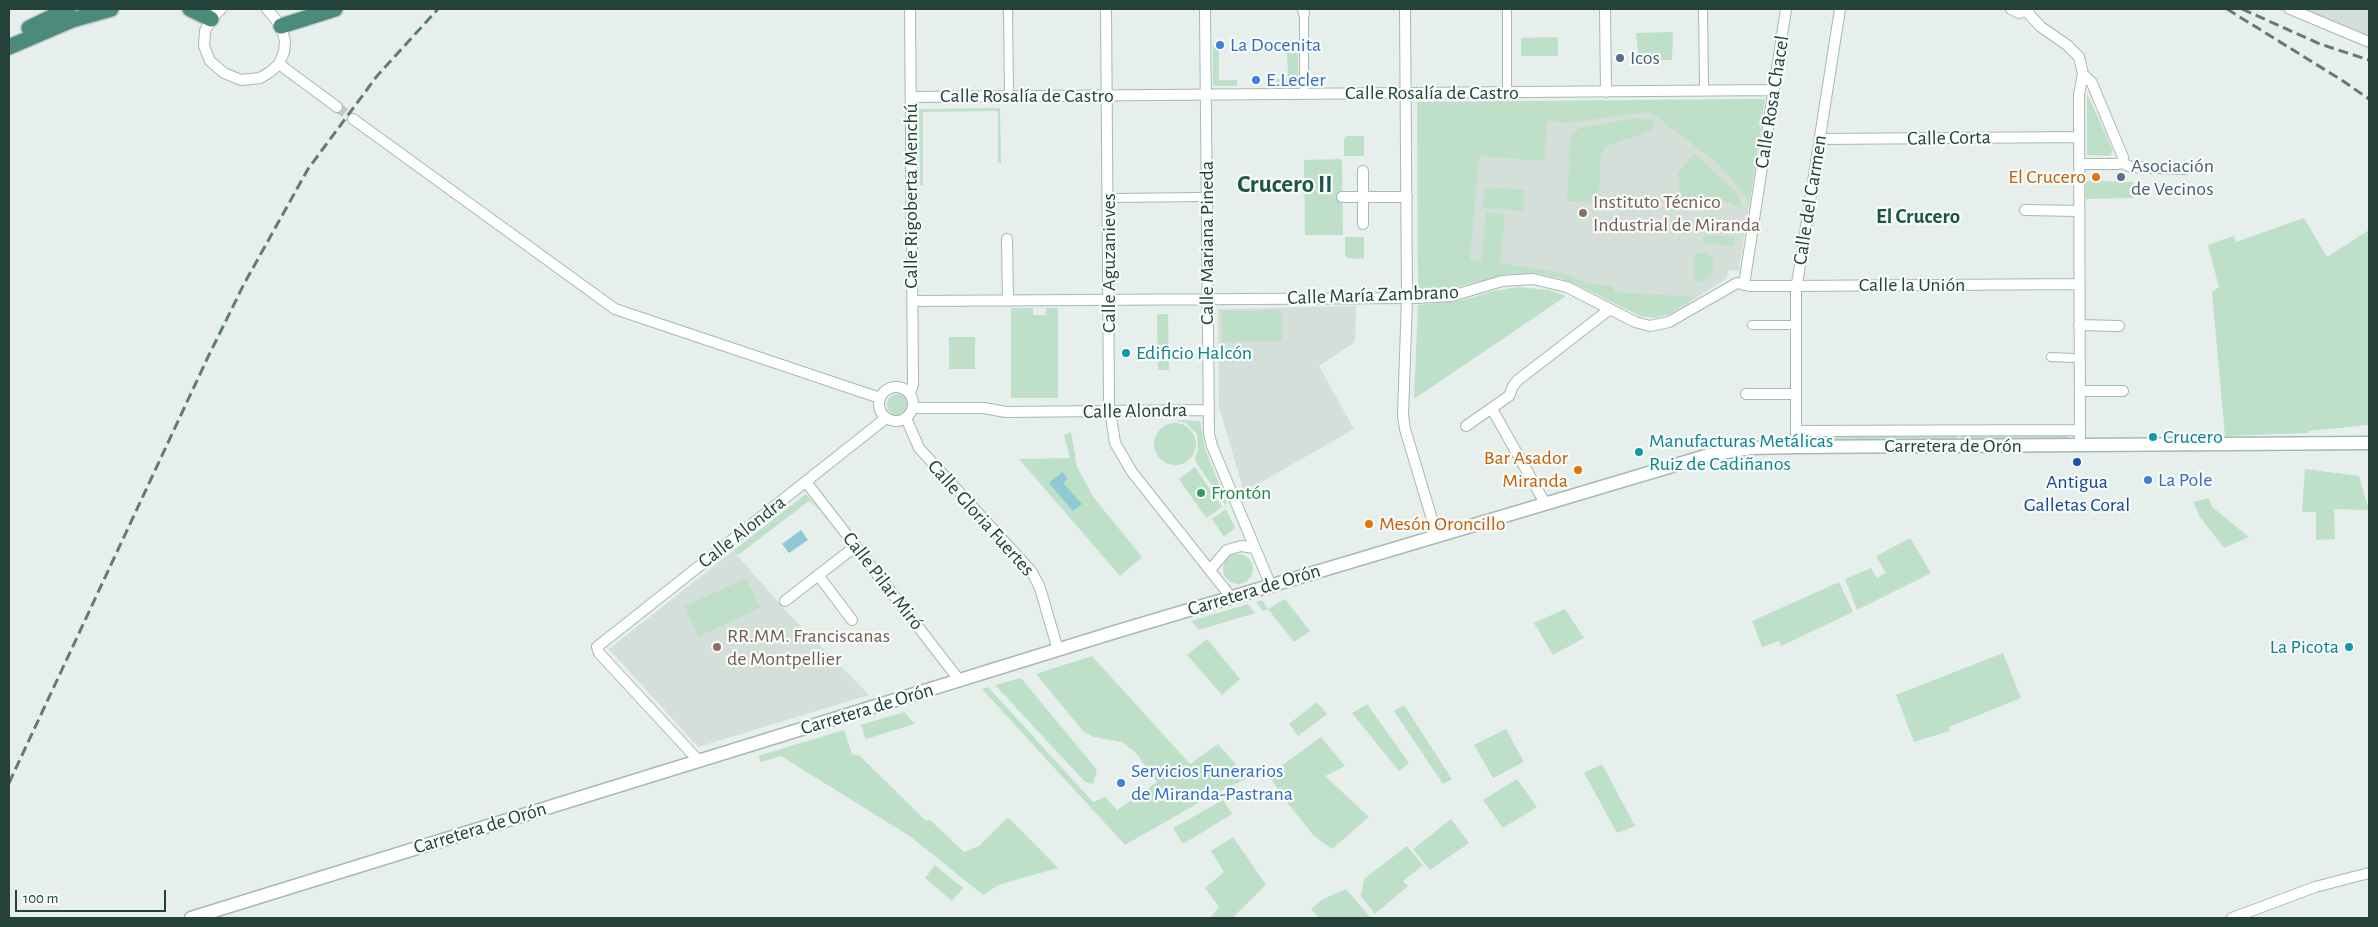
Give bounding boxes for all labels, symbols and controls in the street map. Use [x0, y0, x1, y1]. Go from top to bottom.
place label: La Docenita [1230, 33, 1321, 57]
street label: Calle Rosa Chacel [1750, 34, 1794, 170]
marker: La Docenita [1214, 39, 1226, 51]
place label: Icos [1630, 46, 1660, 70]
marker: Icos [1614, 52, 1626, 64]
place label: E.Lecler [1266, 68, 1326, 92]
marker: E.Lecler [1250, 74, 1262, 86]
street label: Calle Rosalía de Castro [1345, 81, 1519, 105]
street label: Calle Rosalía de Castro [940, 84, 1114, 108]
street label: Calle Rigoberta Menchú [899, 103, 923, 289]
street label: Calle Corta [1907, 125, 1991, 151]
street label: Calle del Carmen [1788, 133, 1832, 267]
place label: Asociación de Vecinos [2131, 154, 2214, 201]
street label: Calle Mariana Pineda [1195, 161, 1219, 325]
place label: El Crucero [2008, 165, 2086, 189]
district label: Crucero II [1237, 169, 1333, 199]
marker: El Crucero [2090, 171, 2102, 183]
marker: Asociación de Vecinos [2115, 171, 2127, 183]
place label: Instituto Técnico Industrial de Miranda [1593, 190, 1760, 237]
street label: Calle Aguzanieves [1097, 193, 1121, 333]
district label: El Crucero [1876, 204, 1960, 230]
marker: Instituto Técnico Industrial de Miranda [1577, 207, 1589, 219]
street label: Calle la Unión [1859, 273, 1965, 297]
street label: Calle María Zambrano [1287, 280, 1459, 310]
place label: Edificio Halcón [1136, 341, 1252, 365]
marker: Edificio Halcón [1120, 347, 1132, 359]
street label: Calle Alondra [1083, 398, 1187, 424]
place label: Crucero [2163, 425, 2223, 449]
place label: Manufacturas Metálicas Ruiz de Cadiñanos [1649, 429, 1833, 476]
marker: Crucero [2147, 431, 2159, 443]
street label: Carretera de Orón [1884, 434, 2022, 458]
place label: Bar Asador Miranda [1484, 446, 1568, 493]
marker: Manufacturas Metálicas Ruiz de Cadiñanos [1633, 446, 1645, 458]
street label: Calle Gloria Fuertes [922, 455, 1040, 581]
marker: Antigua Galletas Coral [2071, 456, 2083, 468]
marker: Bar Asador Miranda [1572, 464, 1584, 476]
place label: La Pole [2158, 468, 2212, 492]
place label: Antigua Galletas Coral [2024, 470, 2130, 517]
marker: La Pole [2142, 474, 2154, 486]
place label: Frontón [1211, 481, 1271, 505]
marker: Frontón [1195, 487, 1207, 499]
street label: Calle Alondra [694, 490, 790, 574]
place label: Mesón Oroncillo [1379, 512, 1506, 536]
marker: Mesón Oroncillo [1363, 518, 1375, 530]
street label: Calle Pilar Miró [837, 527, 929, 635]
street label: Carretera de Orón [1185, 558, 1323, 622]
place label: RR.MM. Franciscanas de Montpellier [727, 624, 890, 671]
place label: La Picota [2270, 635, 2339, 659]
marker: RR.MM. Franciscanas de Montpellier [711, 641, 723, 653]
marker: La Picota [2343, 641, 2355, 653]
street label: Carretera de Orón [798, 677, 936, 741]
place label: Servicios Funerarios de Miranda-Pastrana [1131, 759, 1293, 806]
marker: Servicios Funerarios de Miranda-Pastrana [1115, 777, 1127, 789]
street label: Carretera de Orón [411, 796, 549, 860]
scale bar [18, 880, 169, 912]
text: 100 m [23, 891, 58, 906]

